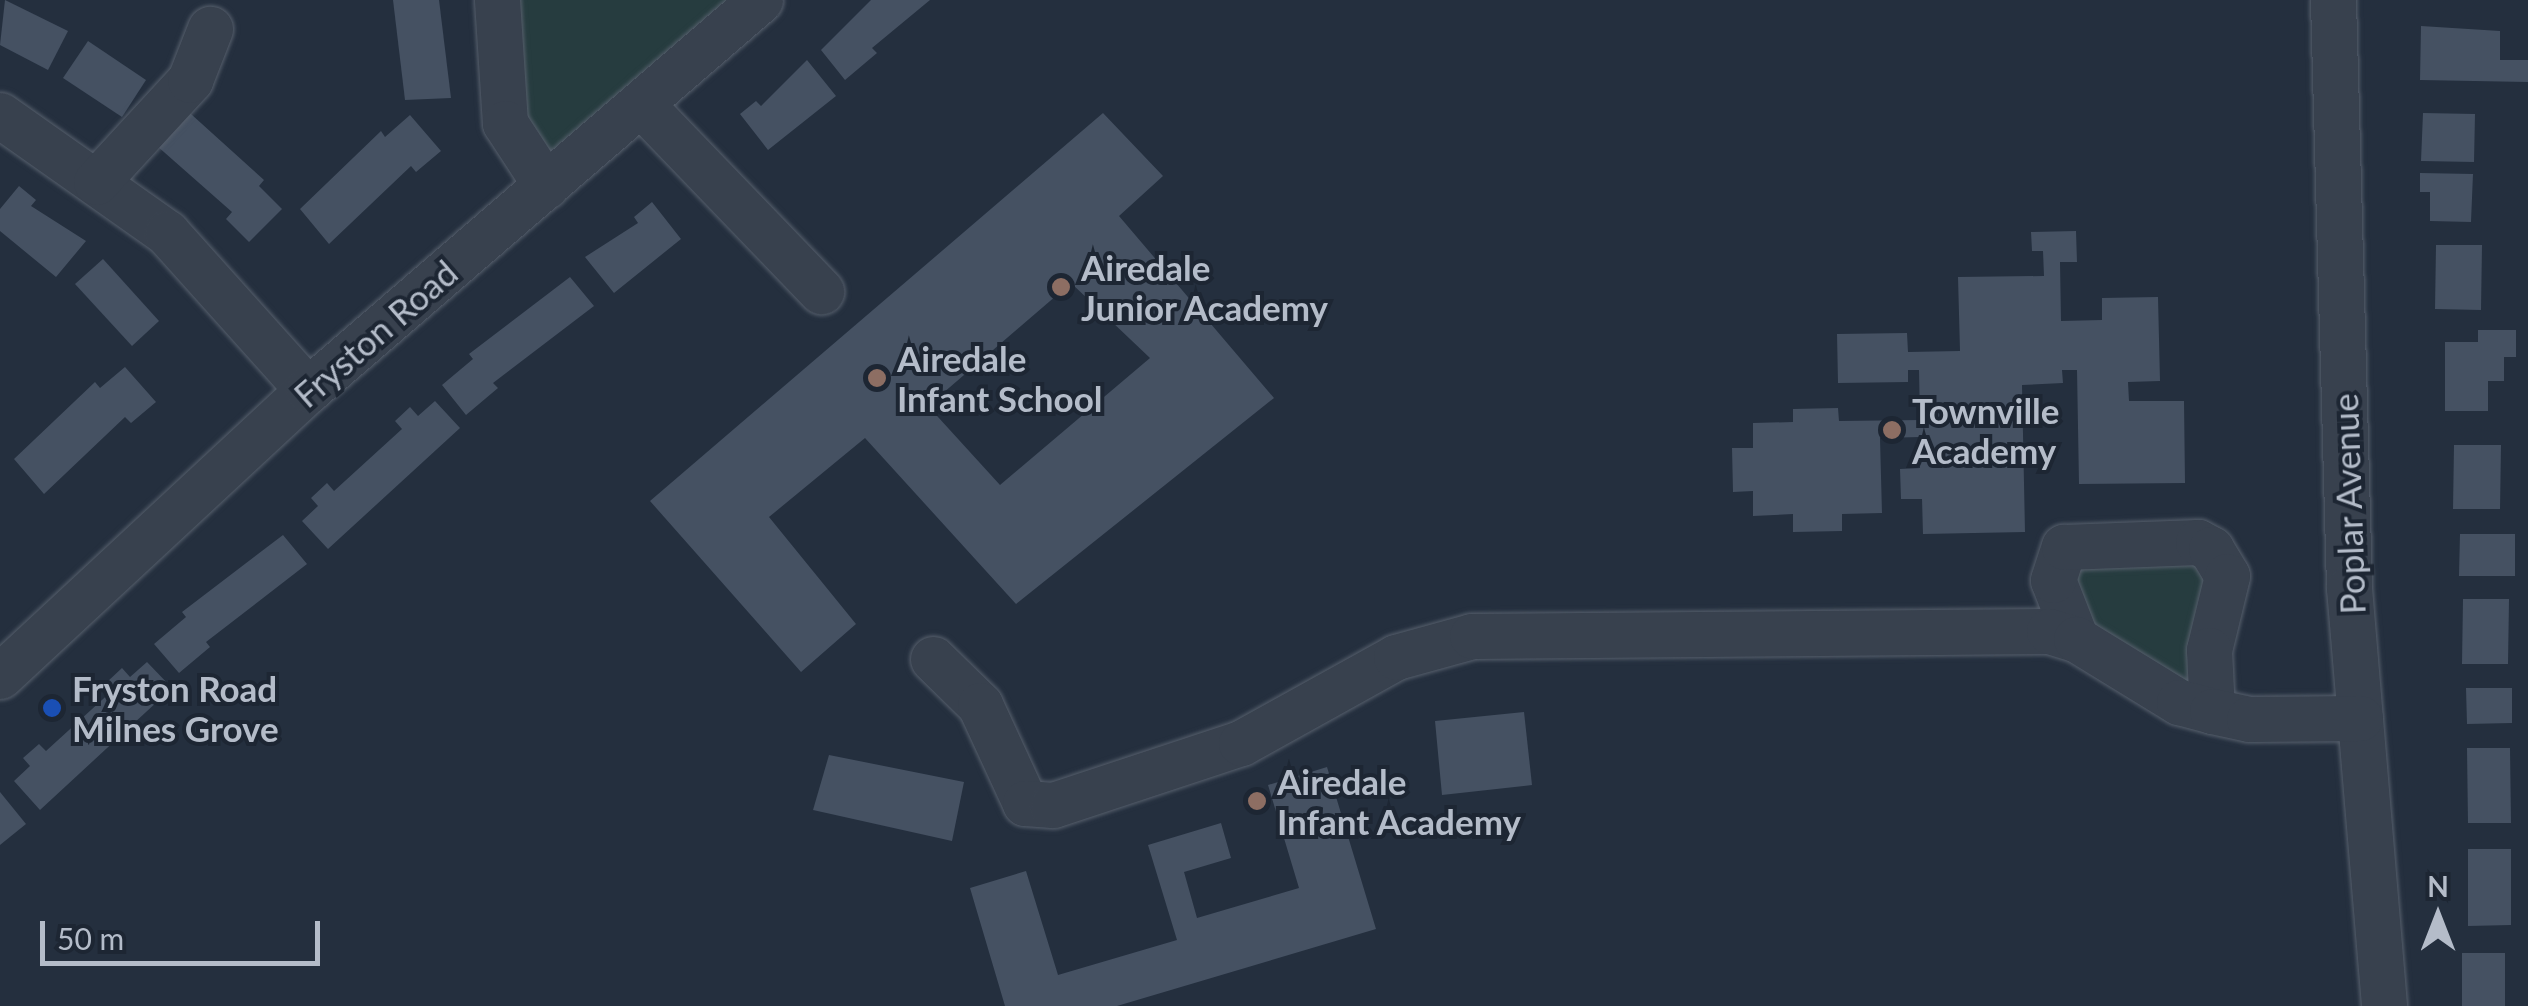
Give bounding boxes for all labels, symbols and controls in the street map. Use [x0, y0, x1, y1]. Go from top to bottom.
place label: Airedale Junior Academy [1081, 246, 1330, 328]
street label: Fryston Road [285, 251, 465, 415]
marker: Airedale Junior Academy [1050, 276, 1072, 298]
place label: Airedale Infant School [897, 337, 1102, 419]
marker: Airedale Infant School [866, 367, 888, 389]
place label: Townville Academy [1912, 389, 2059, 471]
street label: Poplar Avenue [2323, 392, 2373, 616]
marker: Townville Academy [1881, 419, 1903, 441]
place label: Fryston Road Milnes Grove [72, 667, 279, 749]
marker: Fryston Road Milnes Grove [41, 697, 63, 719]
place label: Airedale Infant Academy [1277, 760, 1522, 842]
marker: Airedale Infant Academy [1246, 790, 1268, 812]
north arrow [2388, 866, 2488, 966]
text: N [2427, 869, 2449, 903]
scale bar [45, 901, 325, 963]
text: 50 m [57, 920, 124, 956]

